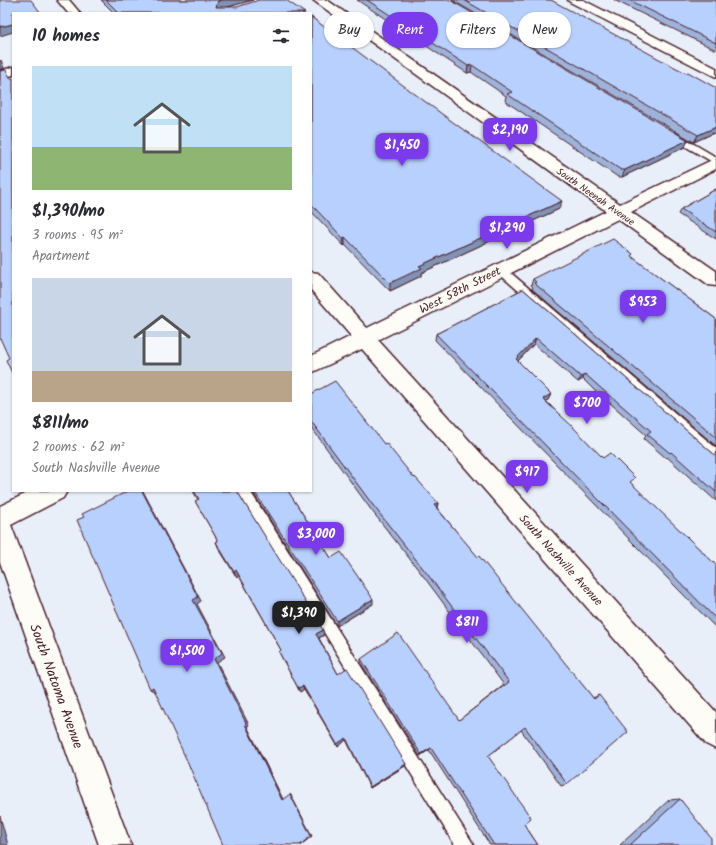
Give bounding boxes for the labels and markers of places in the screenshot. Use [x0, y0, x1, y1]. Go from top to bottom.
pin: $2,190 [477, 118, 543, 152]
pin: $1,450 [369, 133, 435, 167]
pin: $1,290 [474, 216, 540, 250]
pin: $953 [619, 290, 667, 324]
pin: $700 [563, 391, 611, 425]
pin: $917 [503, 460, 551, 494]
pin: $3,000 [283, 522, 349, 556]
pin: $1,390 [266, 601, 332, 635]
pin: $811 [443, 610, 491, 644]
pin: $1,500 [154, 639, 220, 673]

